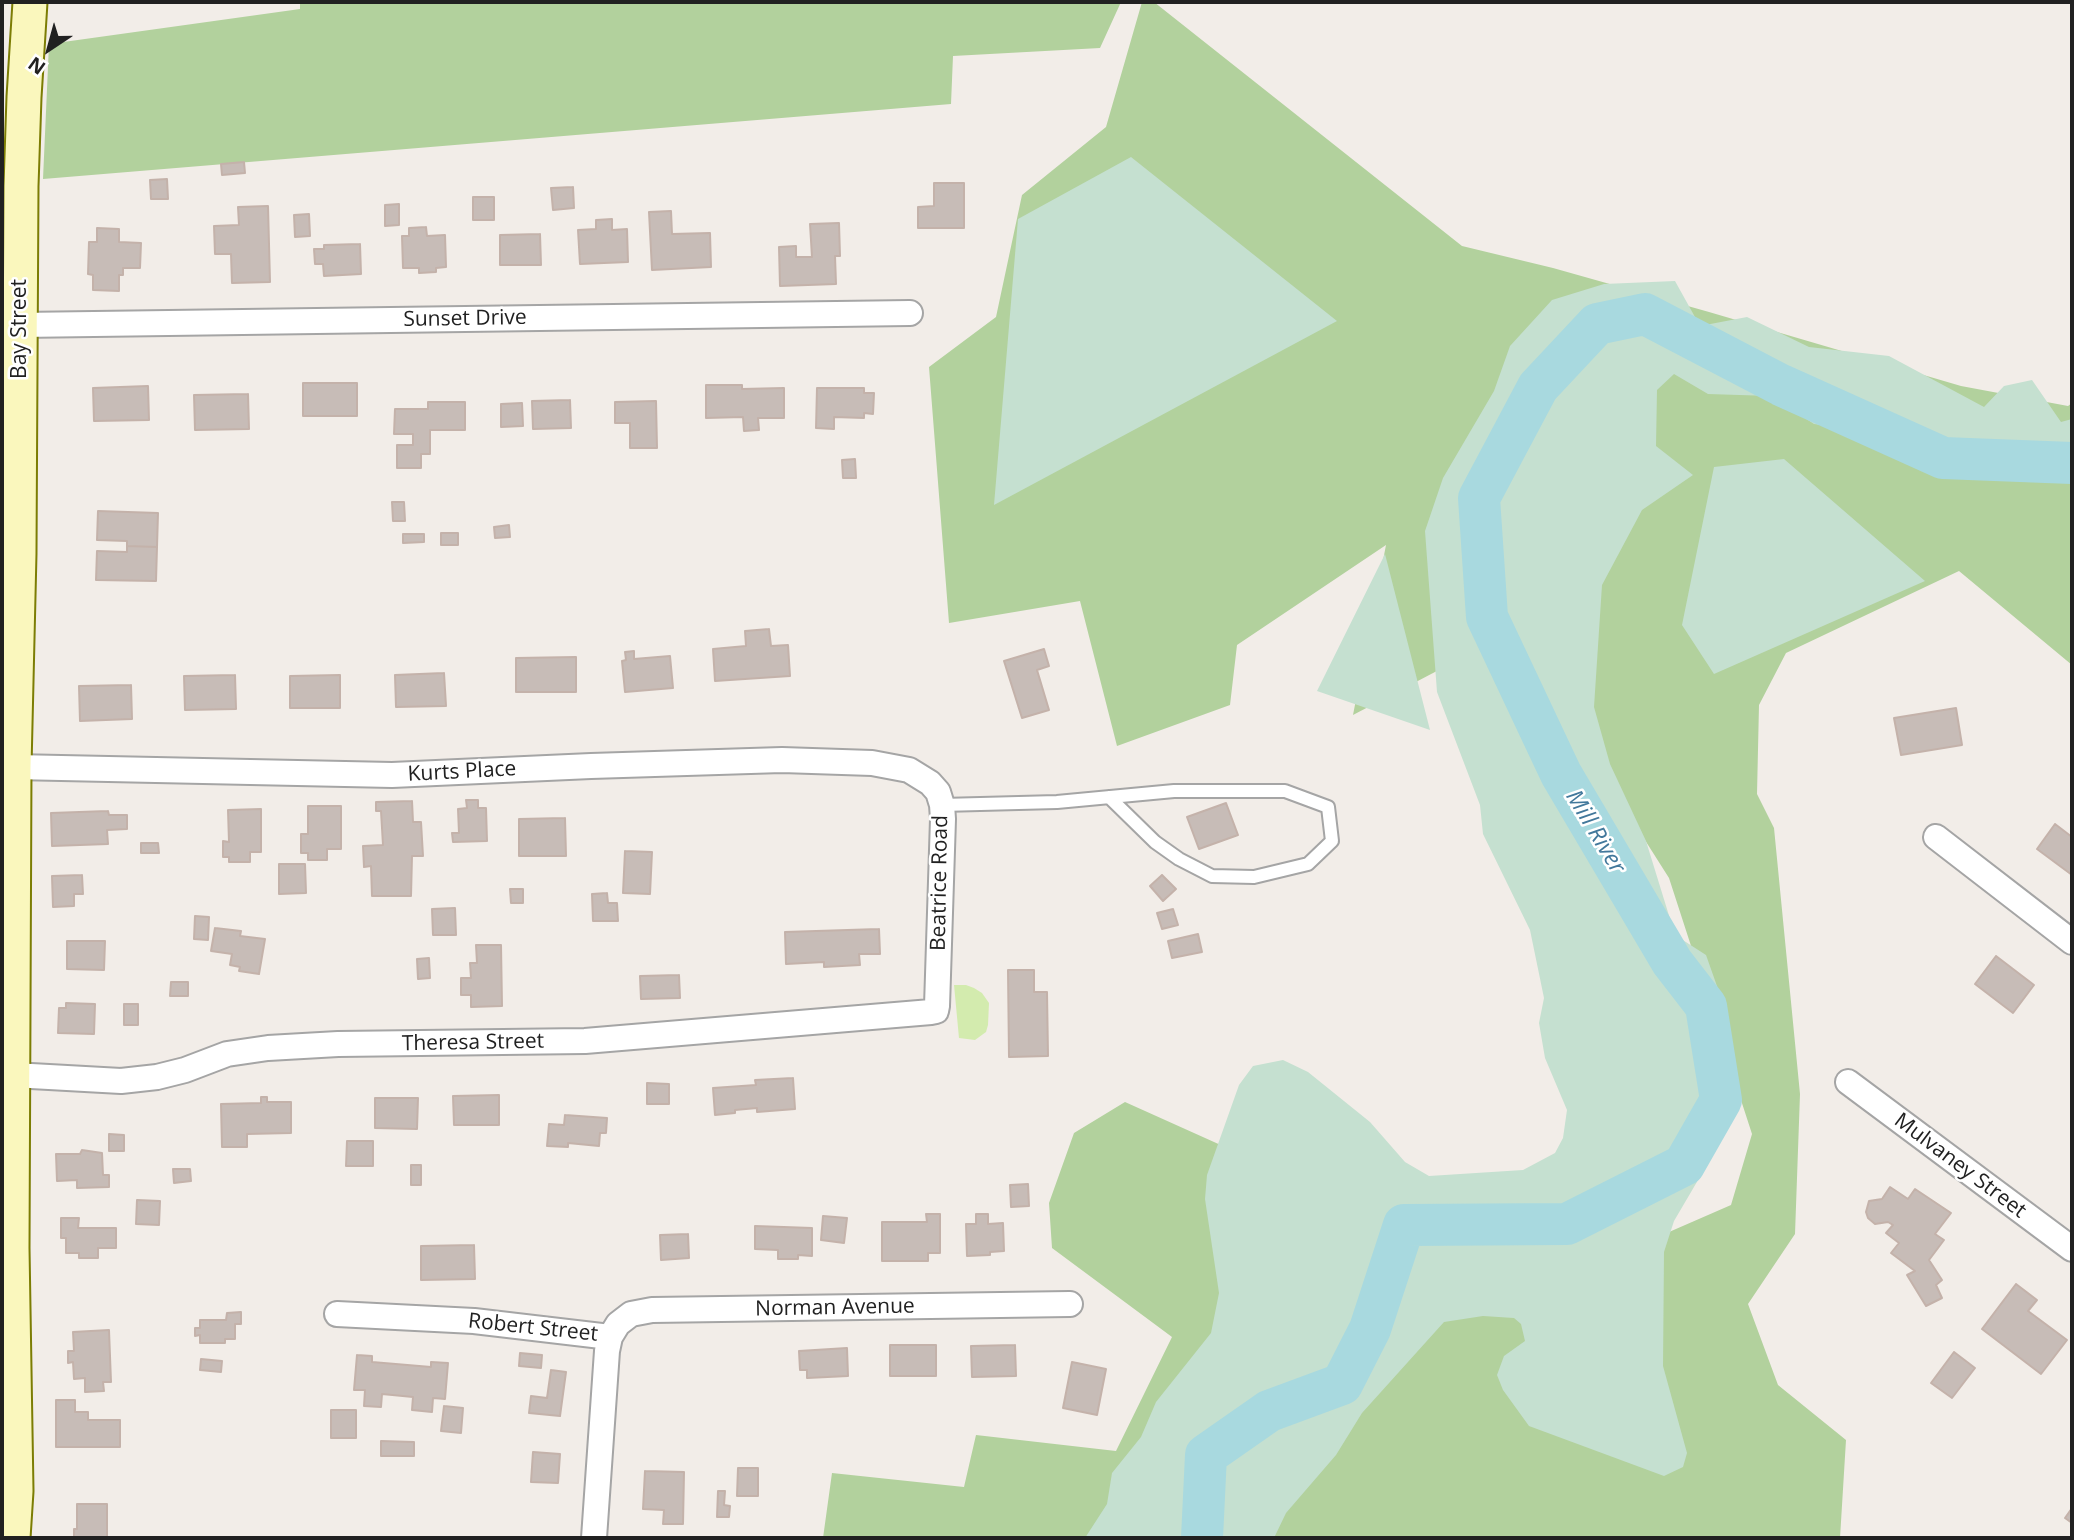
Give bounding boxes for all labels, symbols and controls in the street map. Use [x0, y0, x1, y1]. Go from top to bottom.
north arrow [14, 14, 84, 84]
text: N [23, 51, 51, 81]
street label: Bay Street [7, 279, 33, 379]
street label: Sunset Drive [403, 305, 527, 333]
street label: Kurts Place [407, 757, 517, 787]
water label: Mill River [1559, 785, 1631, 879]
street label: Beatrice Road [926, 815, 954, 951]
street label: Theresa Street [402, 1029, 544, 1057]
street label: Mulvaney Street [1889, 1108, 2031, 1224]
street label: Norman Avenue [755, 1294, 915, 1322]
street label: Robert Street [467, 1309, 599, 1347]

